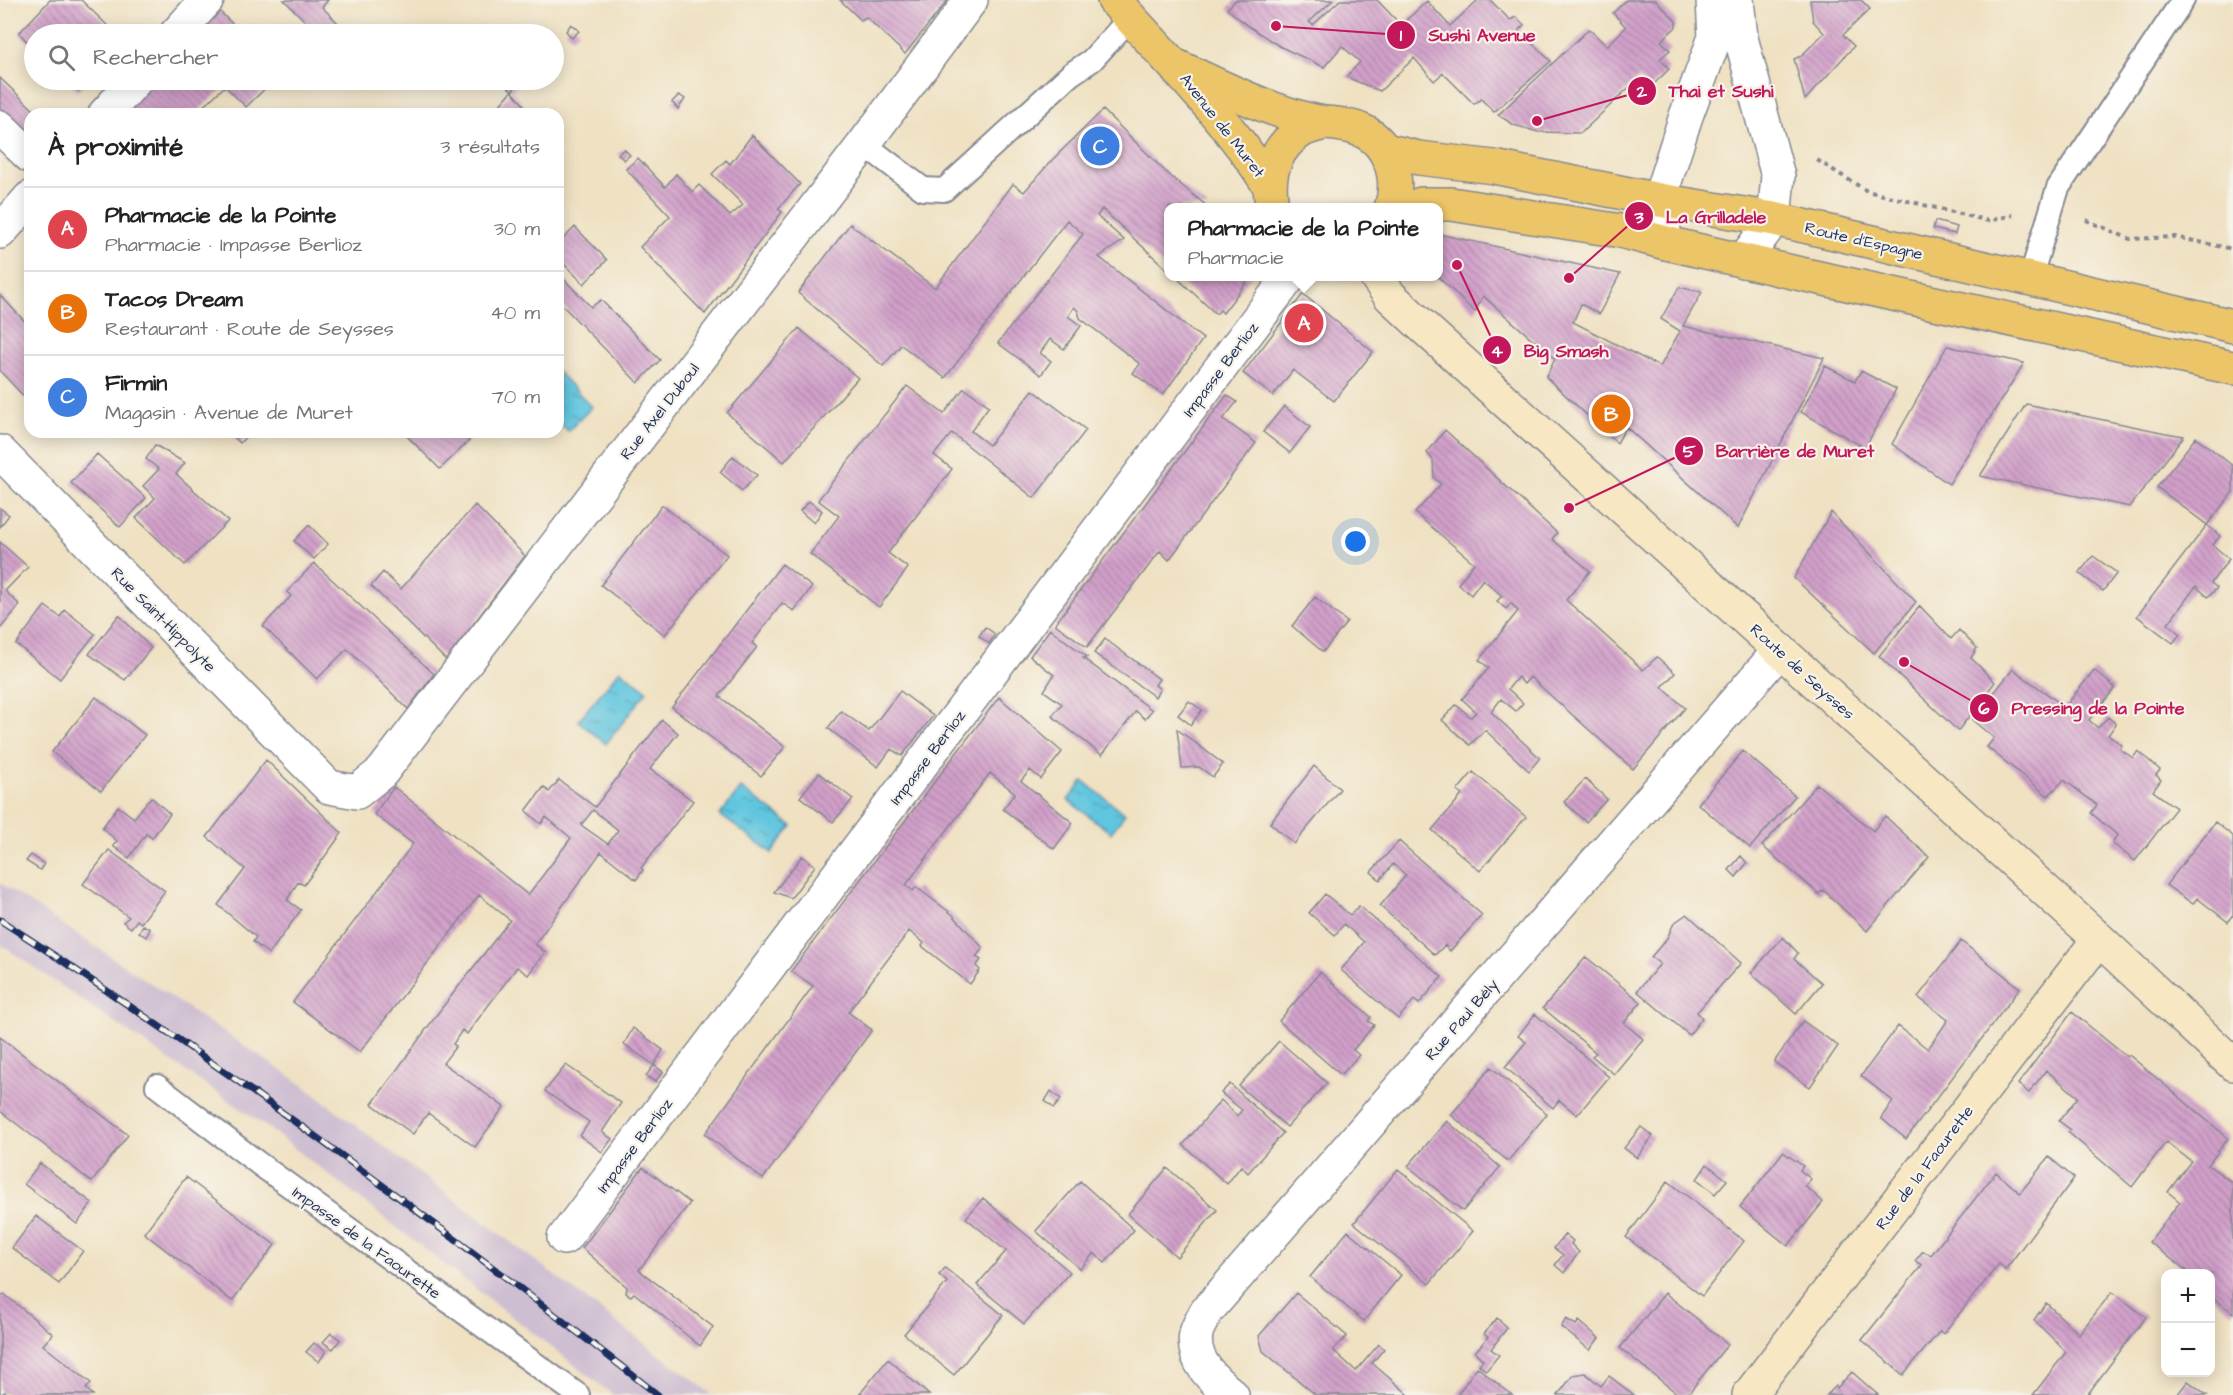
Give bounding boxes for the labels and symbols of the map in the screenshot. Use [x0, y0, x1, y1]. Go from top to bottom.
callout: Sushi Avenue [1386, 17, 1547, 53]
text: 1 [1400, 23, 1403, 48]
text: Sushi Avenue [1427, 23, 1536, 48]
street label: Avenue de Muret [1174, 69, 1270, 183]
callout: Thai et Sushi [1627, 73, 1785, 109]
text: 2 [1636, 79, 1648, 104]
text: Thai et Sushi [1668, 79, 1774, 104]
pin: C [1080, 124, 1120, 168]
callout: La Grilladele [1624, 198, 1778, 234]
text: 3 [1633, 205, 1644, 230]
text: La Grilladele [1666, 205, 1766, 230]
street label: Route d'Espagne [1802, 217, 1925, 266]
pin: A [1284, 300, 1324, 346]
street label: Impasse Berlioz [1178, 317, 1264, 422]
callout: Big Smash [1482, 332, 1620, 368]
text: 4 [1491, 339, 1504, 364]
text: Big Smash [1524, 339, 1609, 365]
street label: Rue Axel Duboul [615, 359, 704, 465]
pin: B [1592, 392, 1630, 436]
callout: Barrière de Muret [1674, 433, 1886, 469]
text: 5 [1683, 439, 1696, 464]
text: Barrière de Muret [1716, 439, 1875, 464]
your location [1341, 527, 1370, 556]
street label: Rue Saint-Hippolyte [105, 562, 221, 678]
street label: Route de Seysses [1745, 619, 1859, 725]
callout: Pressing de la Pointe [1969, 690, 2196, 726]
text: 6 [1978, 696, 1990, 721]
text: Pressing de la Pointe [2011, 696, 2185, 722]
street label: Impasse Berlioz [885, 705, 971, 810]
street label: Rue Paul Bély [1420, 974, 1504, 1066]
street label: Impasse Berlioz [592, 1093, 678, 1198]
street label: Rue de la Faourette [1871, 1101, 1979, 1234]
street label: Impasse de la Faourette [288, 1181, 445, 1304]

